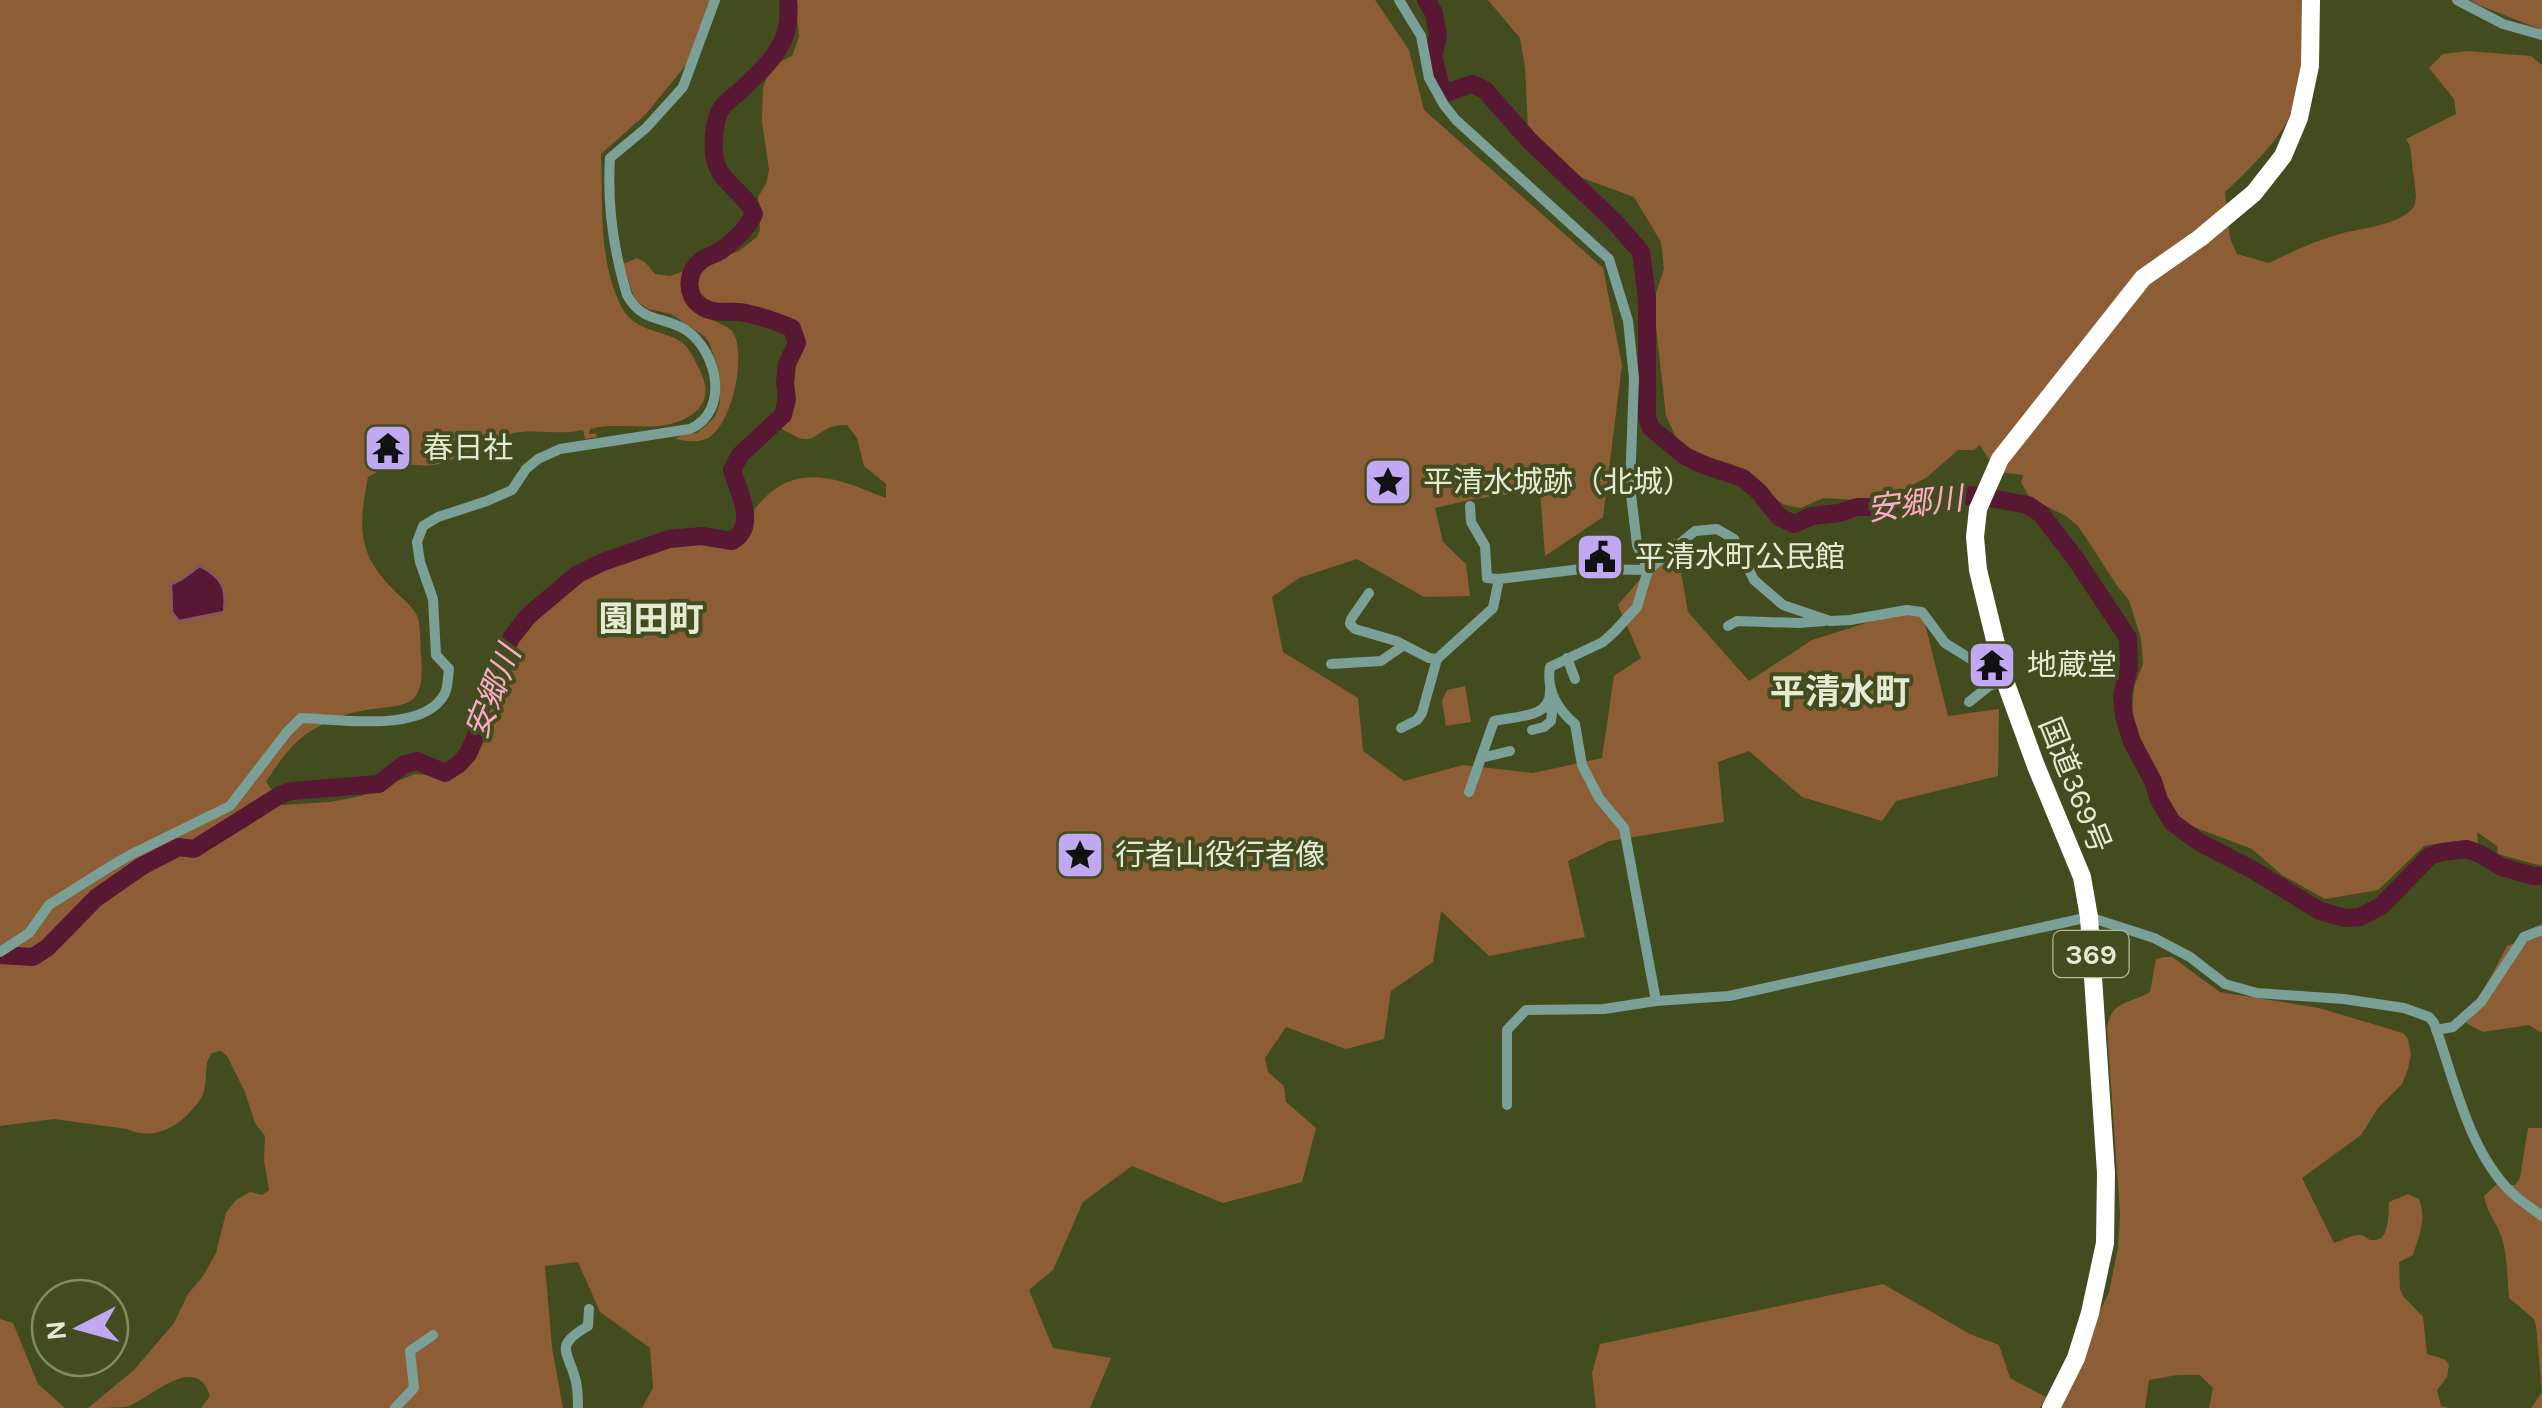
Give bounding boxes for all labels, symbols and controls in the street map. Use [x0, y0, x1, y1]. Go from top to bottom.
temple icon: 春日社 [362, 422, 414, 474]
place label: 春日社 [423, 430, 513, 466]
place icon: 平清水城跡（北城） [1362, 456, 1414, 508]
place label: 平清水城跡（北城） [1423, 464, 1693, 500]
water label: 安郷川 [1865, 479, 1968, 528]
public building icon: 平清水町公民館 [1574, 531, 1626, 583]
place label: 平清水町公民館 [1635, 539, 1845, 575]
district label: 園田町 [598, 599, 704, 640]
water label: 安郷川 [458, 638, 529, 743]
temple icon: 地蔵堂 [1966, 639, 2018, 691]
place label: 地蔵堂 [2027, 647, 2117, 683]
district label: 平清水町 [1770, 672, 1910, 713]
street label: 国道369号 [2032, 712, 2118, 858]
place icon: 行者山役行者像 [1054, 829, 1106, 881]
place label: 行者山役行者像 [1115, 837, 1325, 873]
road number: 369 [2054, 931, 2128, 977]
north arrow [30, 1278, 130, 1378]
text: N [38, 1319, 73, 1342]

